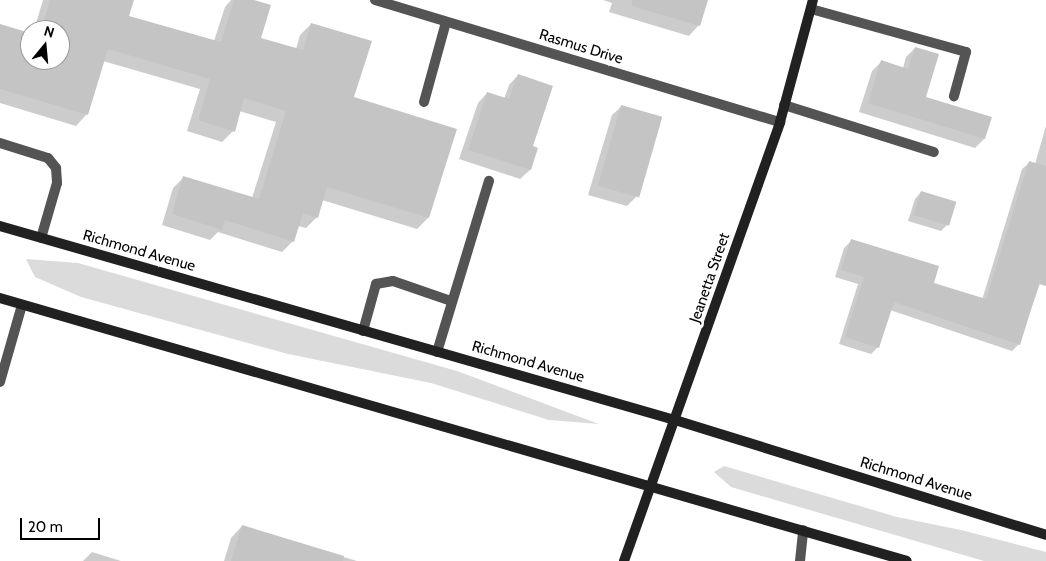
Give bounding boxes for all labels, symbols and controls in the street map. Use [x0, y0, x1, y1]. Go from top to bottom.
north arrow [20, 20, 70, 70]
text: N [42, 22, 56, 42]
street label: Rasmus Drive [537, 26, 625, 68]
street label: Richmond Avenue [81, 226, 197, 276]
street label: Jeanetta Street [686, 231, 734, 325]
street label: Richmond Avenue [470, 337, 586, 387]
street label: Richmond Avenue [858, 453, 974, 505]
scale bar [22, 508, 102, 540]
text: 20 m [28, 518, 63, 536]

